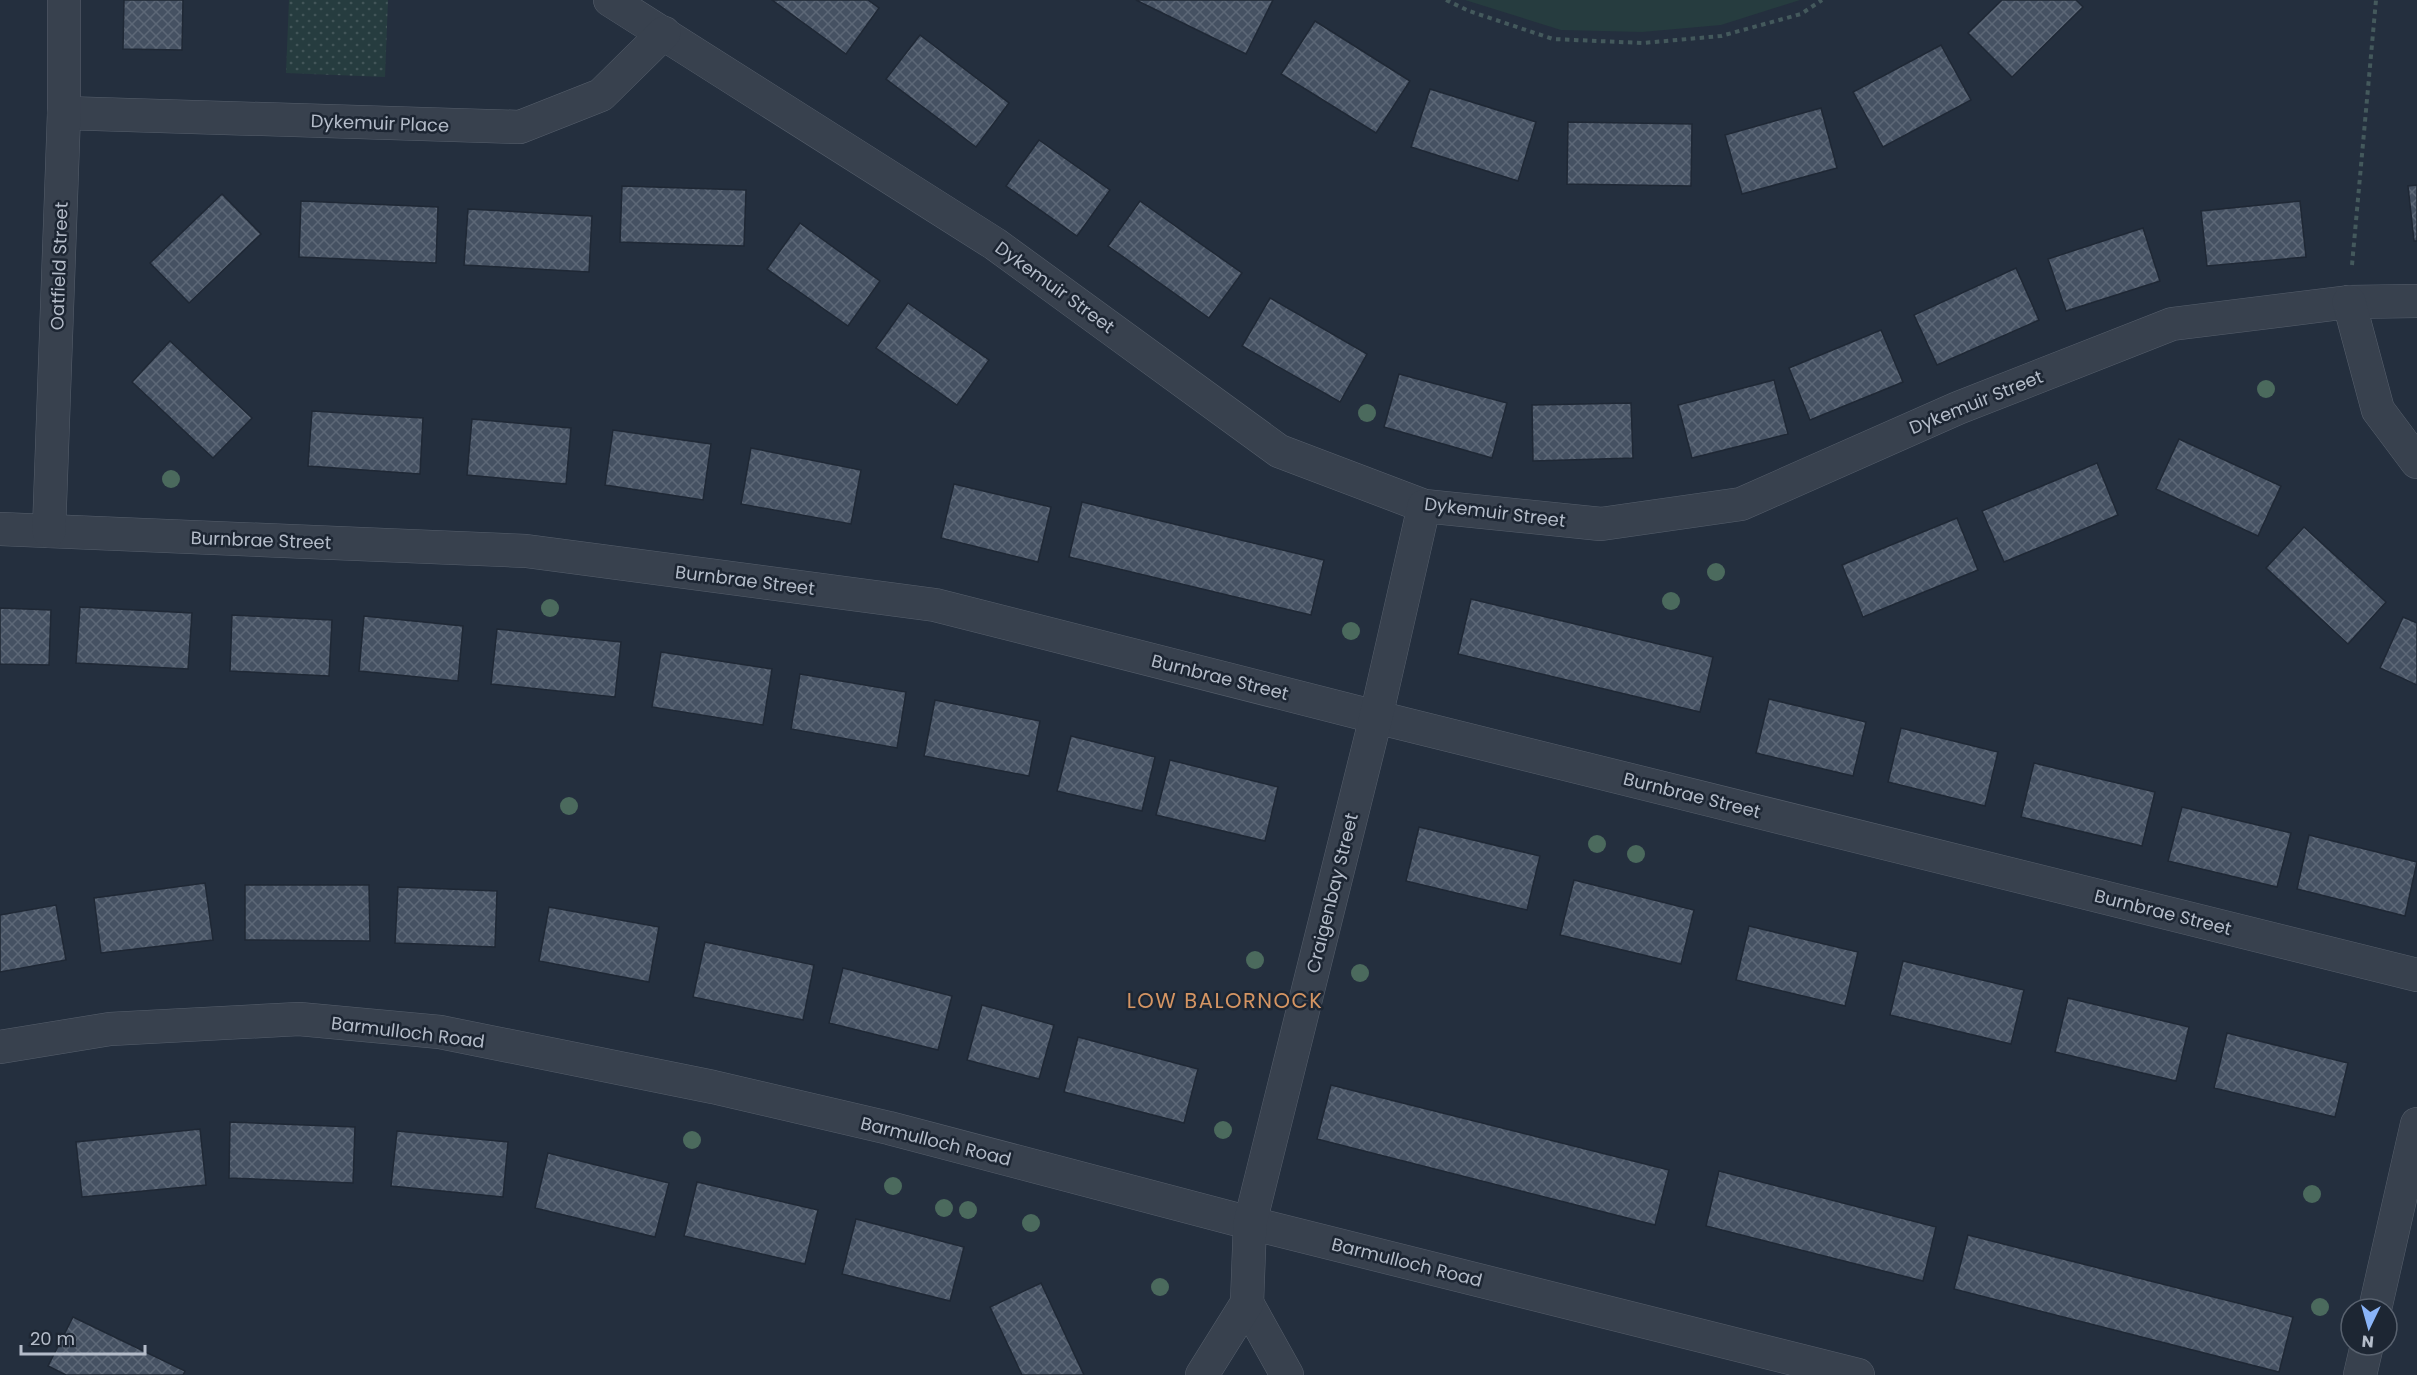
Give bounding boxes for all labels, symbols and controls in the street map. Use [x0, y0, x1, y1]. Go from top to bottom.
street label: Dykemuir Place [310, 108, 450, 138]
street label: Oatfield Street [44, 201, 74, 331]
street label: Dykemuir Street [990, 235, 1120, 339]
street label: Dykemuir Street [1905, 364, 2047, 440]
street label: Dykemuir Street [1423, 491, 1567, 533]
street label: Burnbrae Street [190, 525, 332, 555]
street label: Burnbrae Street [674, 559, 816, 601]
street label: Burnbrae Street [1149, 648, 1291, 706]
street label: Burnbrae Street [1621, 766, 1763, 824]
street label: Craigenbay Street [1300, 810, 1364, 976]
street label: Burnbrae Street [2092, 883, 2234, 941]
district label: LOW BALORNOCK [1127, 986, 1323, 1015]
street label: Barmulloch Road [330, 1010, 486, 1054]
street label: Barmulloch Road [858, 1110, 1014, 1172]
street label: Barmulloch Road [1329, 1231, 1485, 1293]
north arrow [2339, 1297, 2399, 1357]
scale bar [21, 1318, 146, 1356]
text: 20 m [30, 1326, 75, 1351]
text: N [2361, 1329, 2375, 1353]

